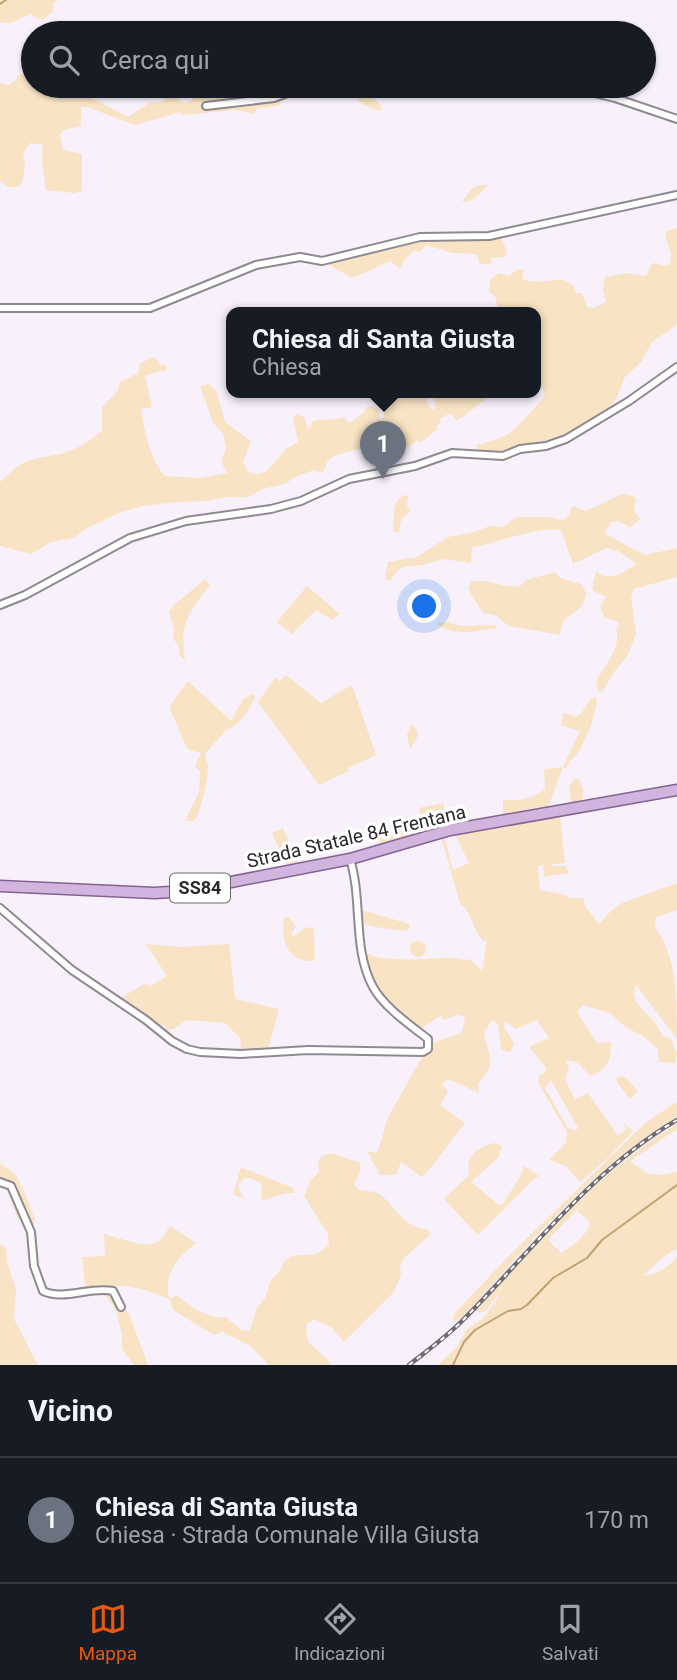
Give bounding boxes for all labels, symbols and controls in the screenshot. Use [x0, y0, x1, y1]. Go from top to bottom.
search box [21, 21, 656, 98]
icon: search [45, 41, 83, 79]
text: Cerca qui [101, 45, 210, 75]
popup [226, 307, 541, 398]
text: Chiesa di Santa Giusta [252, 324, 515, 354]
text: Chiesa [252, 354, 322, 381]
pin: 1 [360, 421, 406, 479]
your location [407, 589, 441, 623]
street label: Strada Statale 84 Frentana [244, 800, 468, 873]
road number: SS84 [170, 874, 230, 903]
text: Vicino [28, 1393, 113, 1428]
text: Chiesa di Santa Giusta [95, 1492, 358, 1522]
text: 1 [44, 1507, 58, 1534]
text: 170 m [584, 1507, 649, 1534]
text: Chiesa · Strada Comunale Villa Giusta [95, 1522, 480, 1549]
tab: Mappa [78, 1600, 137, 1665]
tab: Indicazioni [294, 1600, 385, 1665]
tab: Salvati [542, 1600, 599, 1665]

